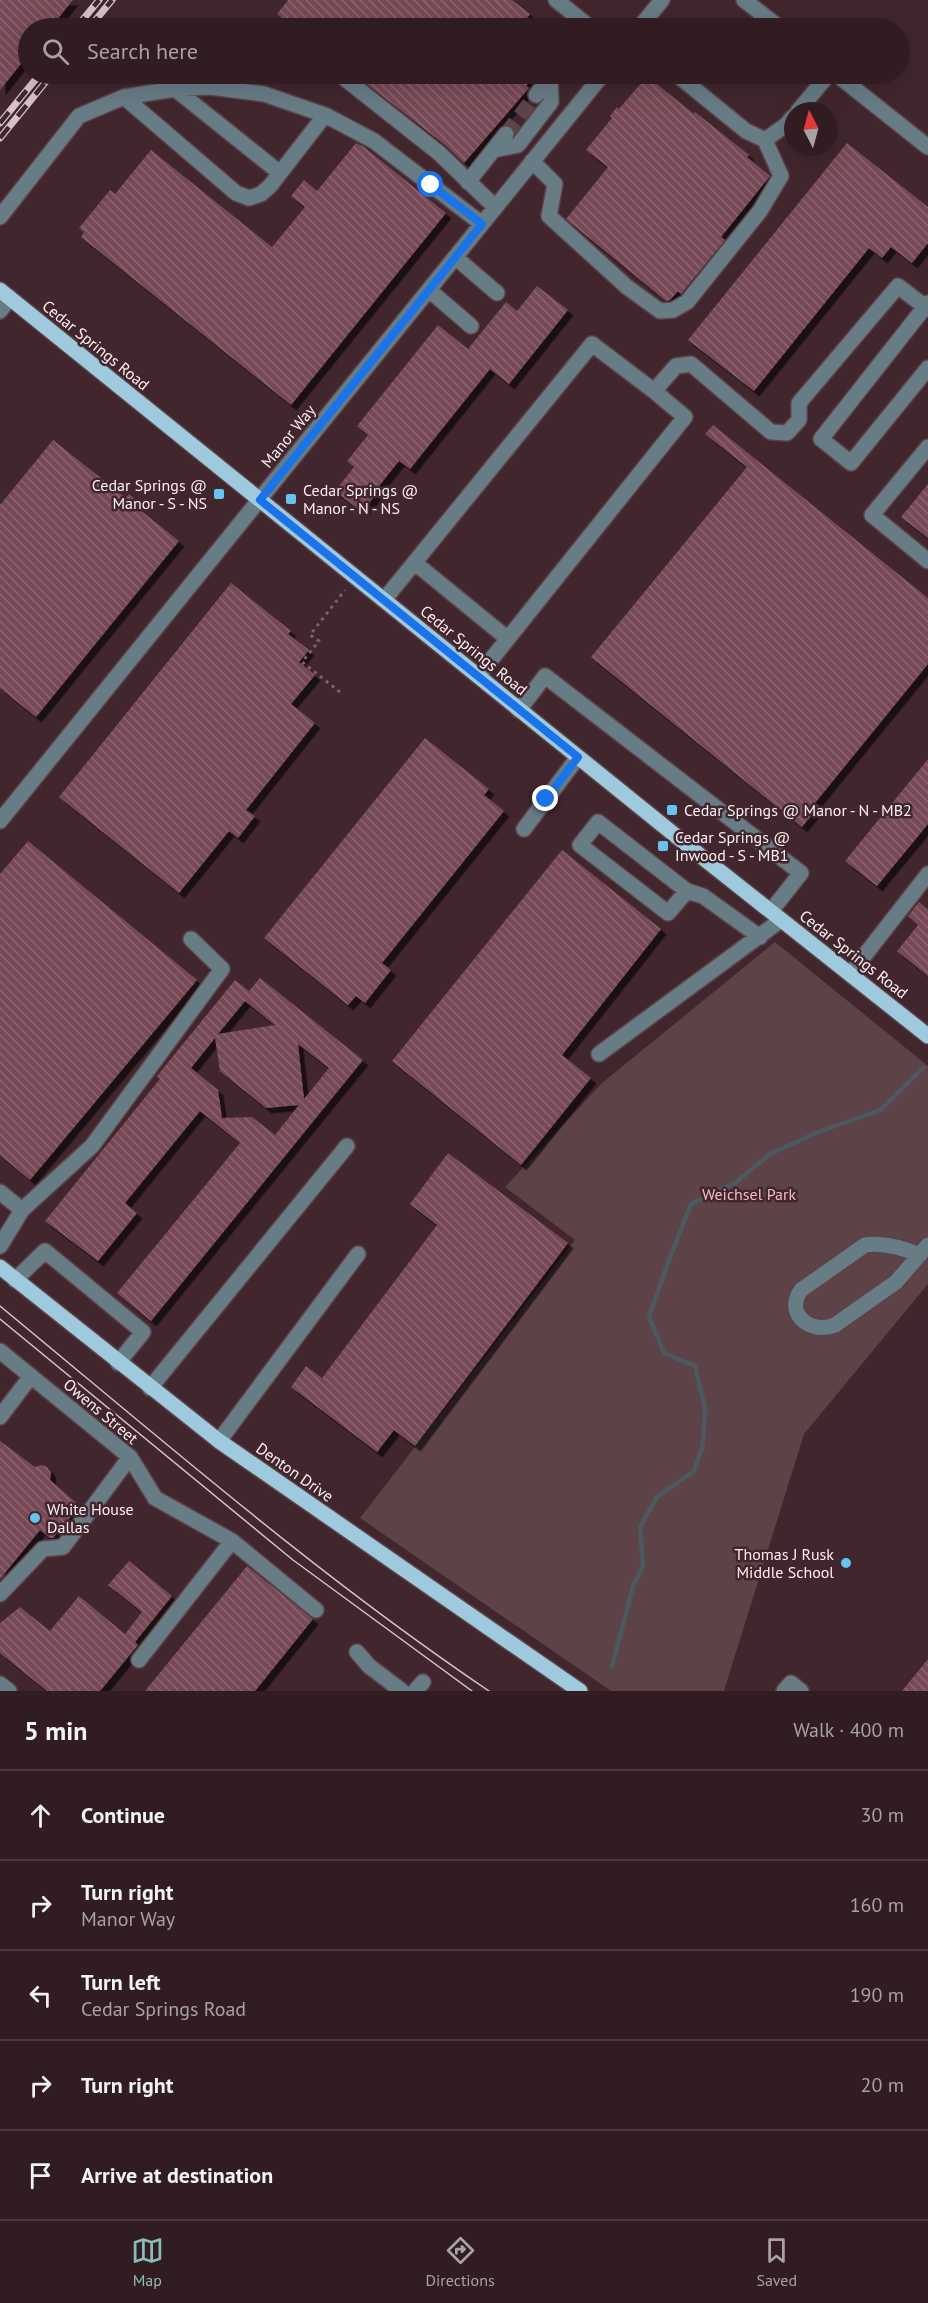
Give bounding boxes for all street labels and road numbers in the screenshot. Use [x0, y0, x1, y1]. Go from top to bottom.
street label: Cedar Springs Road [38, 296, 154, 394]
street label: Manor Way [257, 400, 320, 472]
street label: Cedar Springs Road [416, 601, 532, 699]
street label: Cedar Springs Road [796, 905, 912, 1003]
street label: Owens Street [60, 1374, 143, 1448]
street label: Denton Drive [252, 1438, 338, 1506]

